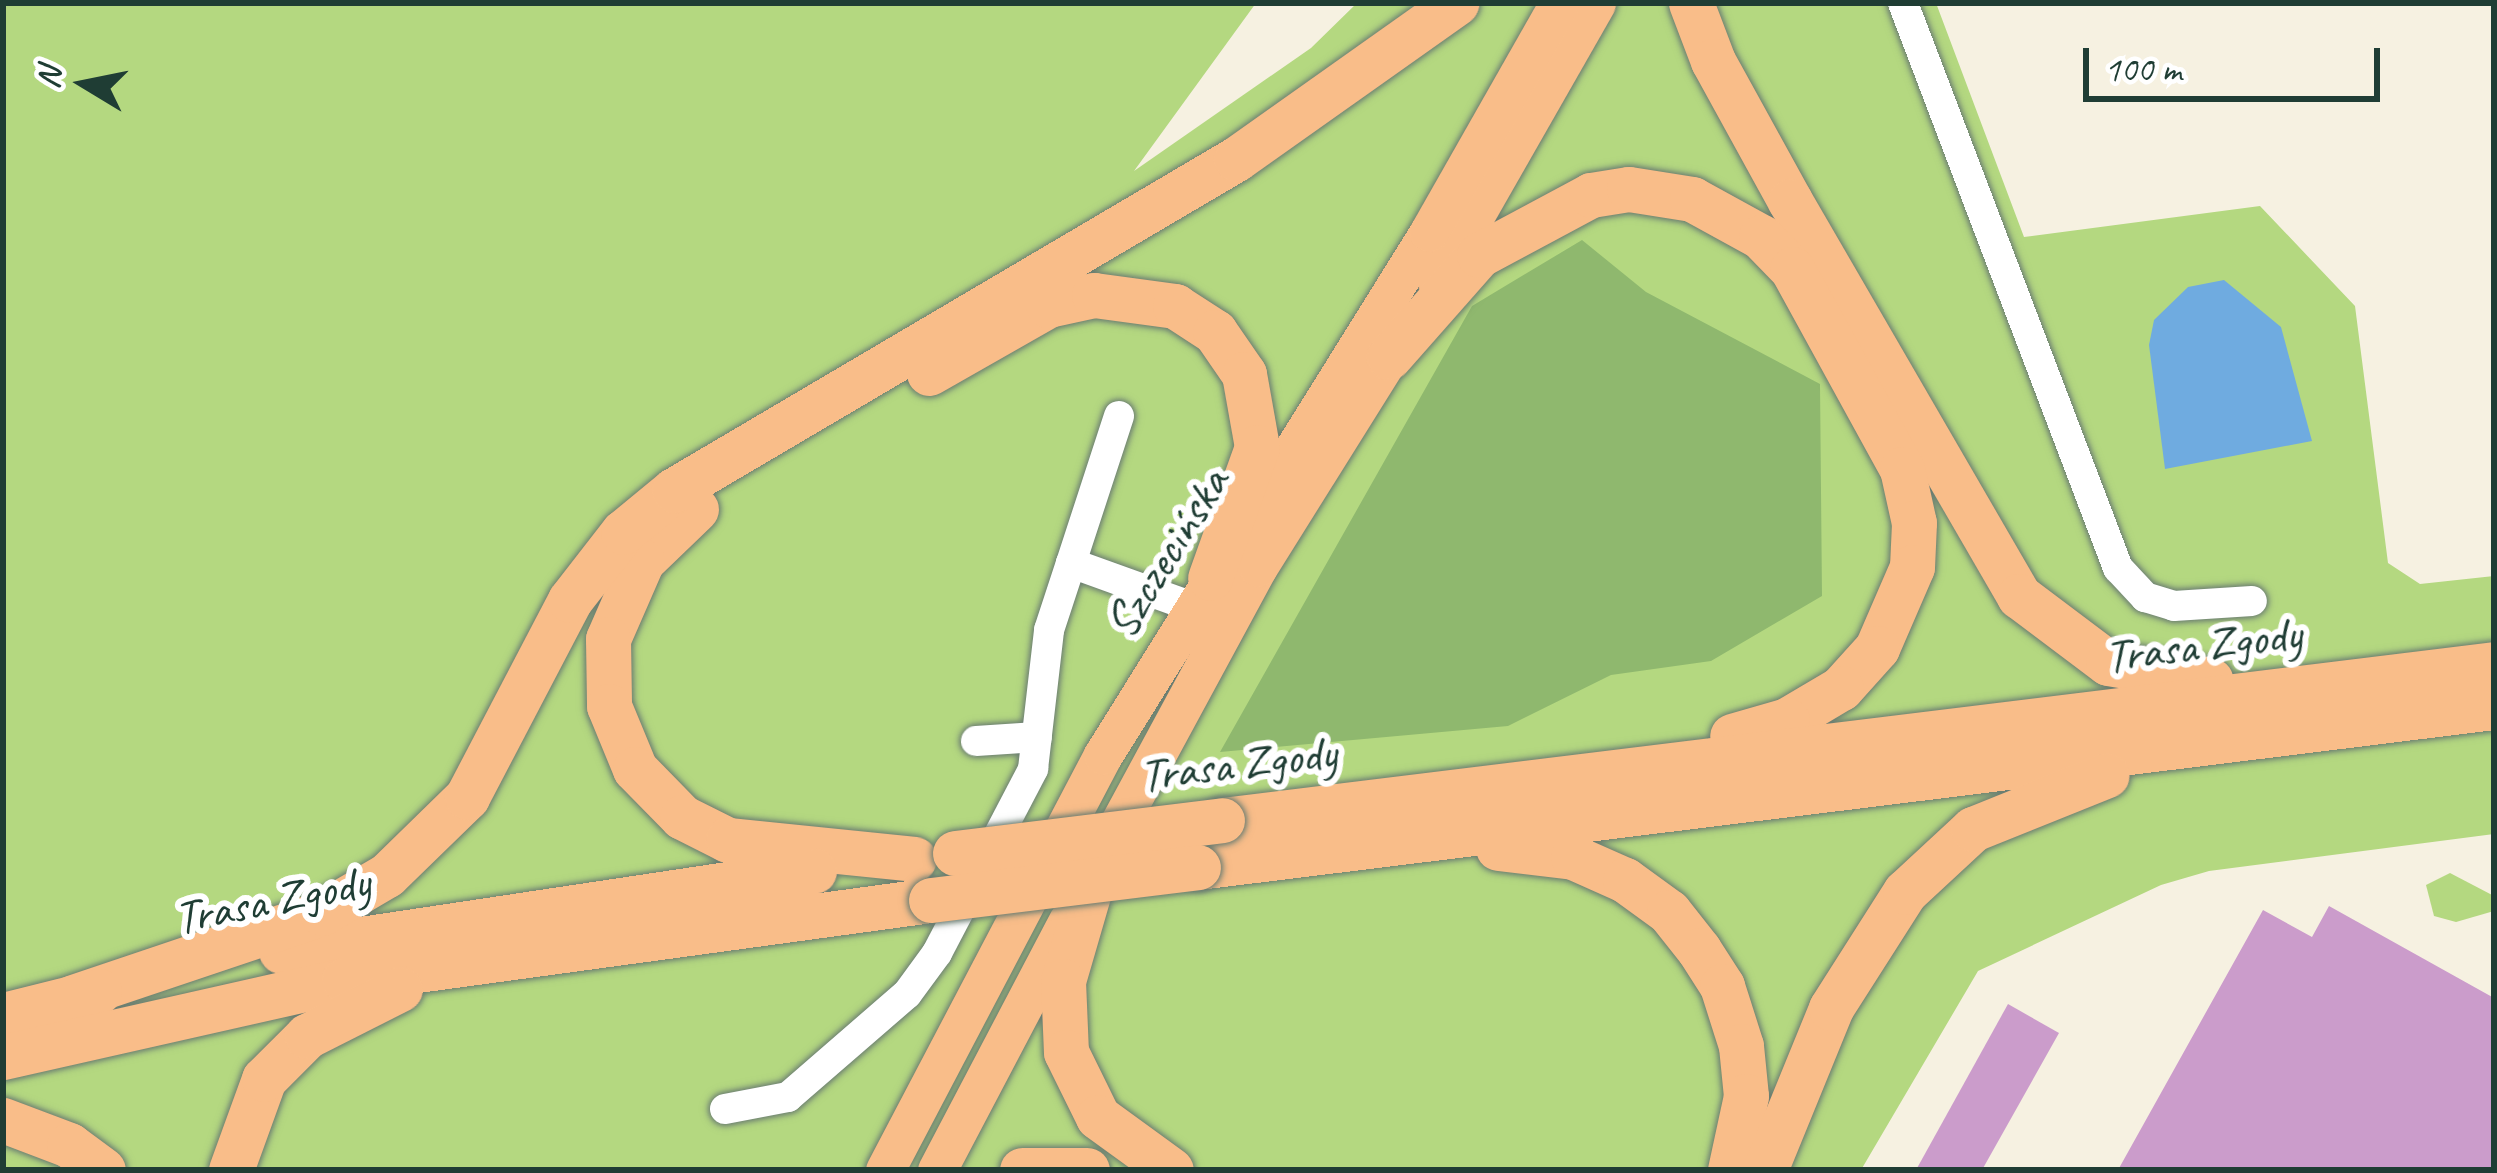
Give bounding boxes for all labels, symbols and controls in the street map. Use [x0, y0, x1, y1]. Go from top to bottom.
north arrow [24, 24, 144, 144]
scale bar [2089, 24, 2386, 98]
text: 100 m [2104, 46, 2181, 92]
text: N [26, 64, 71, 91]
street label: Szczecińska [1092, 457, 1242, 649]
street label: Trasa Zgody [2102, 604, 2304, 686]
street label: Trasa Zgody [1137, 723, 1339, 805]
street label: Trasa Zgody [170, 853, 374, 947]

